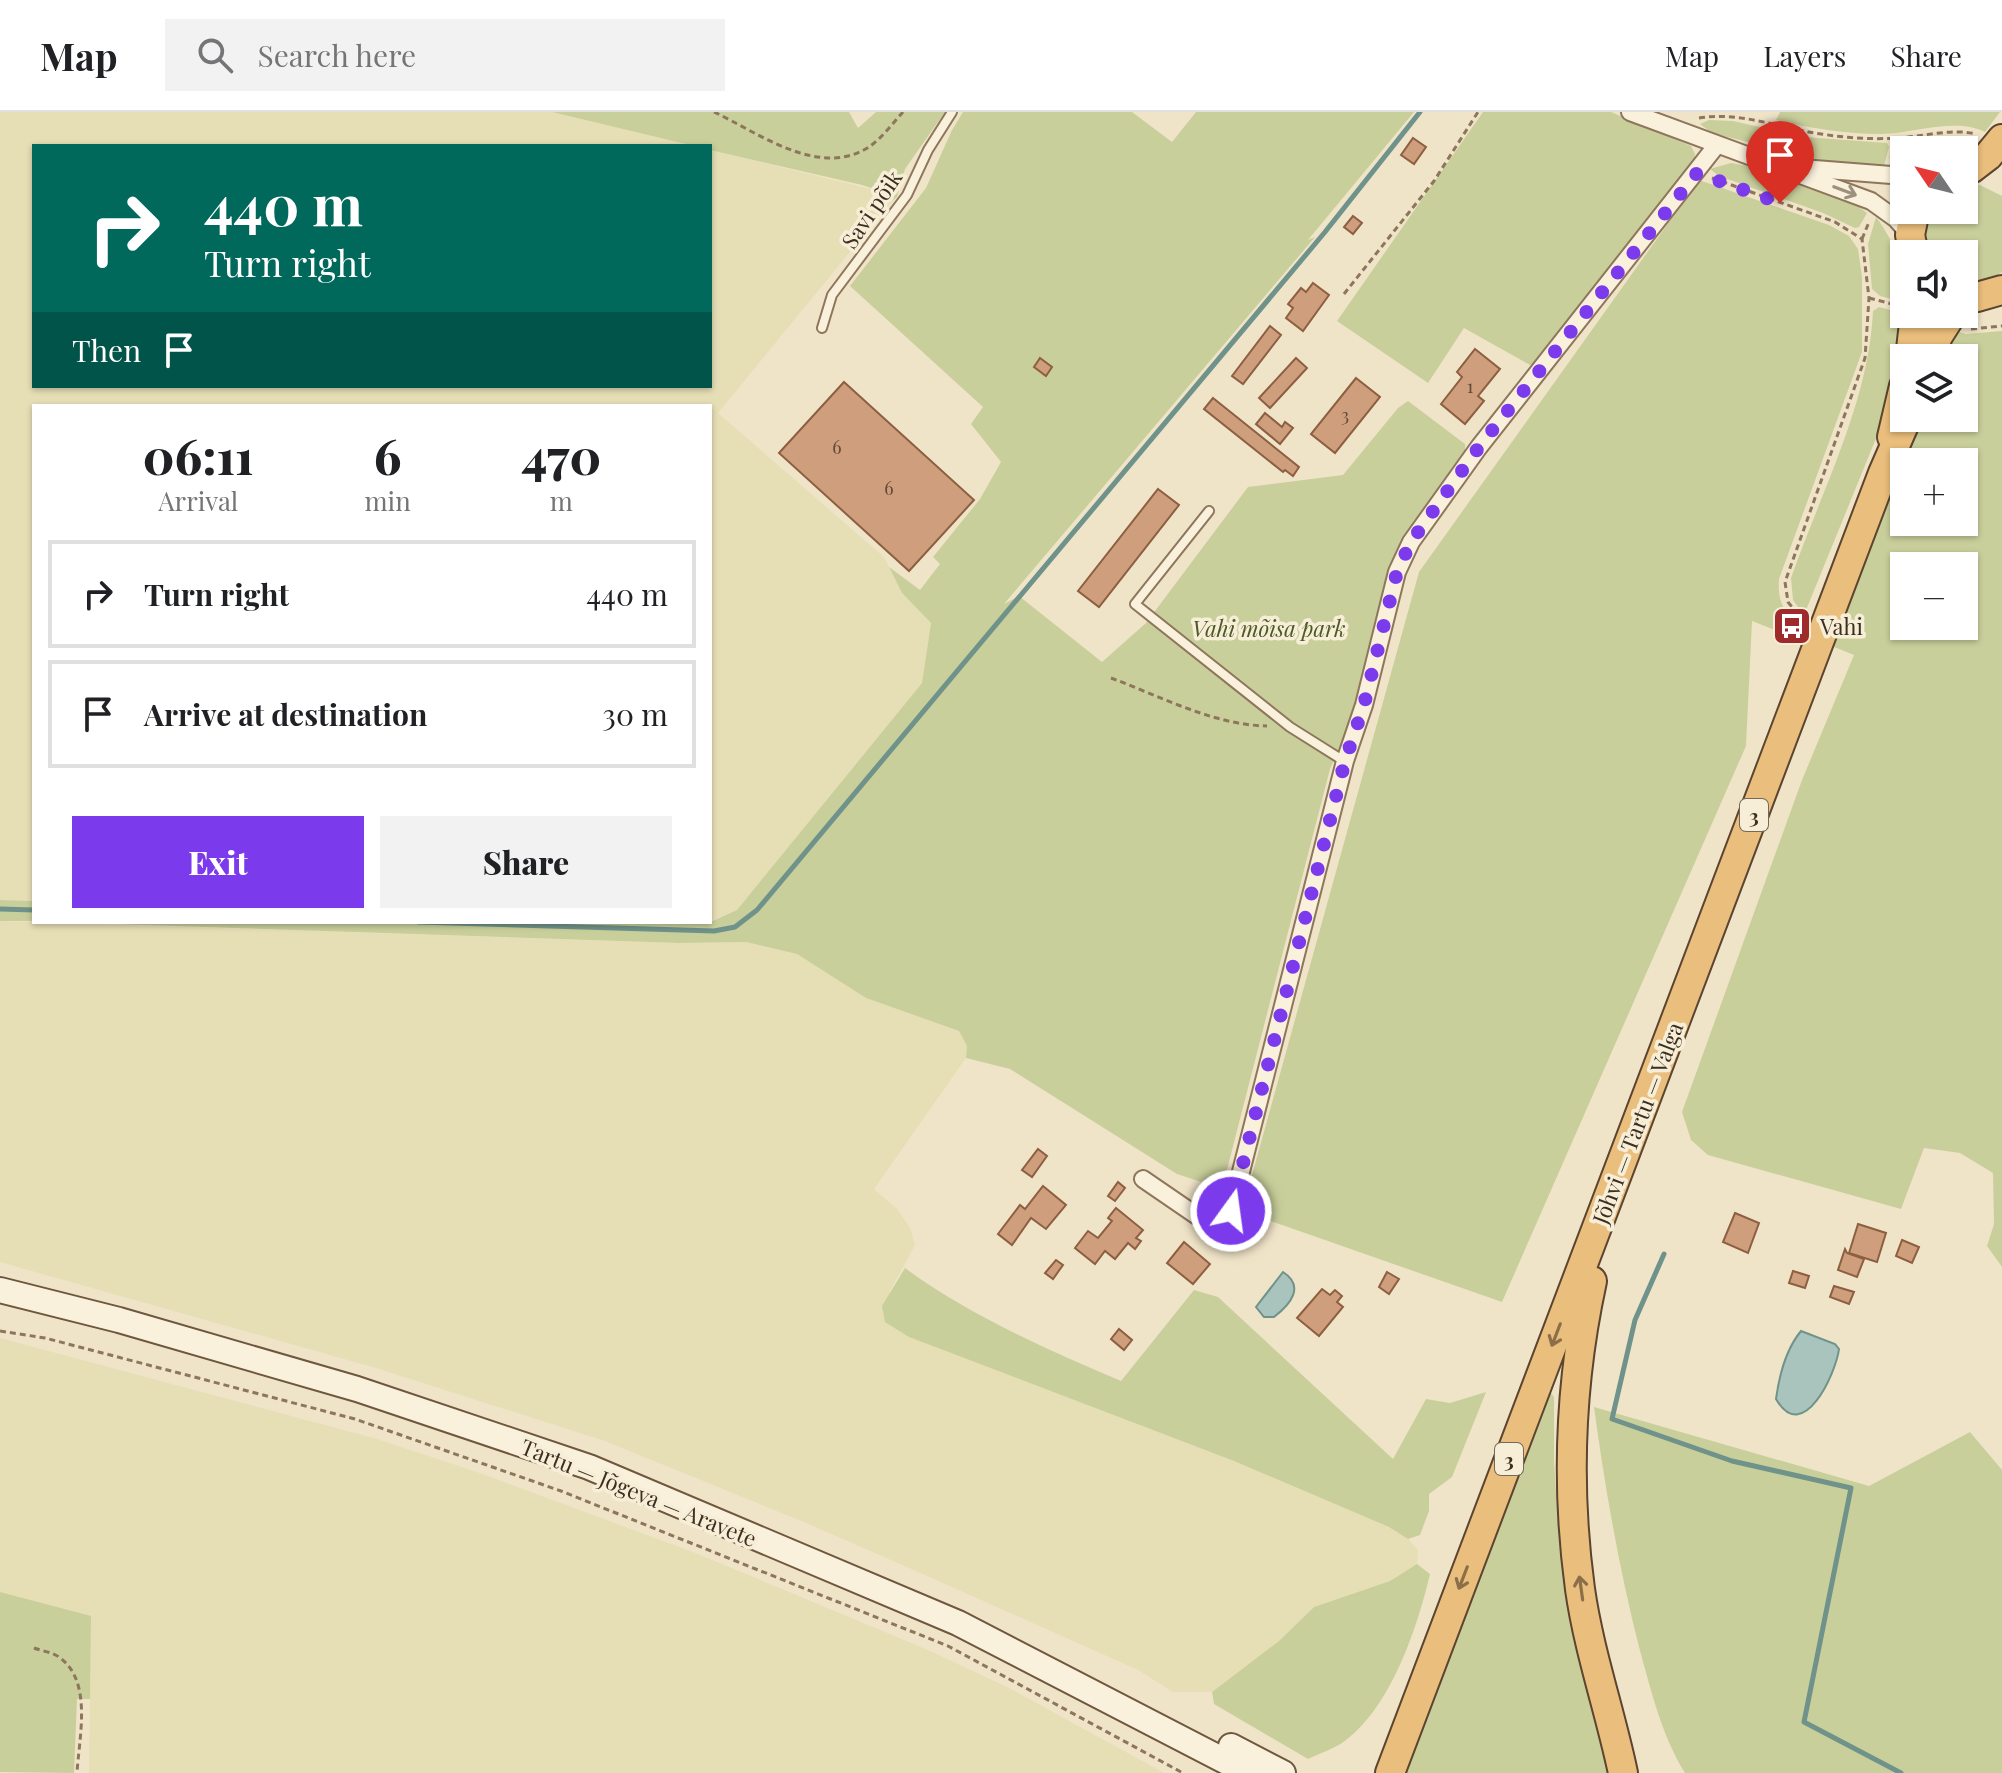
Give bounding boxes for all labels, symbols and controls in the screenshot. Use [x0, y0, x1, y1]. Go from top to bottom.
search box [165, 19, 725, 91]
text: Map [40, 30, 117, 81]
icon: search [193, 33, 237, 77]
text: Search here [257, 35, 416, 75]
text: Map [1665, 37, 1719, 74]
text: Layers [1763, 37, 1846, 74]
text: Share [1890, 37, 1962, 74]
pin [1746, 121, 1814, 203]
icon: arrive [1758, 133, 1802, 177]
north arrow [1890, 136, 1978, 224]
map controls [1890, 136, 1978, 640]
street label: Savi põik [834, 164, 908, 254]
text: 440 m [204, 166, 363, 241]
icon: right [72, 176, 176, 280]
one-way arrow [1832, 185, 1857, 199]
text: Turn right [204, 238, 371, 286]
button: sound [1890, 240, 1978, 328]
icon: arrive [157, 328, 201, 372]
text: Then [72, 330, 141, 370]
button: layers [1890, 344, 1978, 432]
house number: 1 [1467, 374, 1474, 398]
house number: 3 [1341, 403, 1349, 427]
text: 06:11 [143, 423, 254, 487]
text: 6 [374, 423, 401, 487]
text: 470 [522, 423, 601, 487]
house number: 6 [832, 435, 842, 459]
button: + [1890, 448, 1978, 536]
house number: 6 [884, 476, 894, 500]
text: Arrival [158, 483, 238, 518]
text: min [364, 483, 411, 518]
text: m [550, 483, 573, 518]
button: − [1890, 552, 1978, 640]
icon: right [76, 572, 120, 616]
text: Turn right [144, 574, 289, 614]
text: 440 m [586, 574, 668, 614]
bus stop icon: Vahi [1771, 605, 1813, 647]
place label: Vahi [1819, 611, 1863, 641]
park label: Vahi mõisa park [1192, 613, 1346, 643]
icon: arrive [76, 692, 120, 736]
text: Arrive at destination [144, 694, 427, 734]
text: 30 m [602, 694, 668, 734]
road number: 3 [1740, 799, 1768, 831]
button: Exit [72, 816, 364, 908]
button: Share [380, 816, 672, 908]
street label: Jõhvi — Tartu — Valga [1584, 1018, 1689, 1229]
position arrow [1189, 1169, 1273, 1253]
one-way arrow [1548, 1322, 1562, 1347]
street label: Tartu — Jõgeva — Aravete [517, 1431, 761, 1553]
road number: 3 [1495, 1443, 1523, 1475]
one-way arrow [1455, 1565, 1469, 1590]
one-way arrow [1573, 1576, 1588, 1601]

